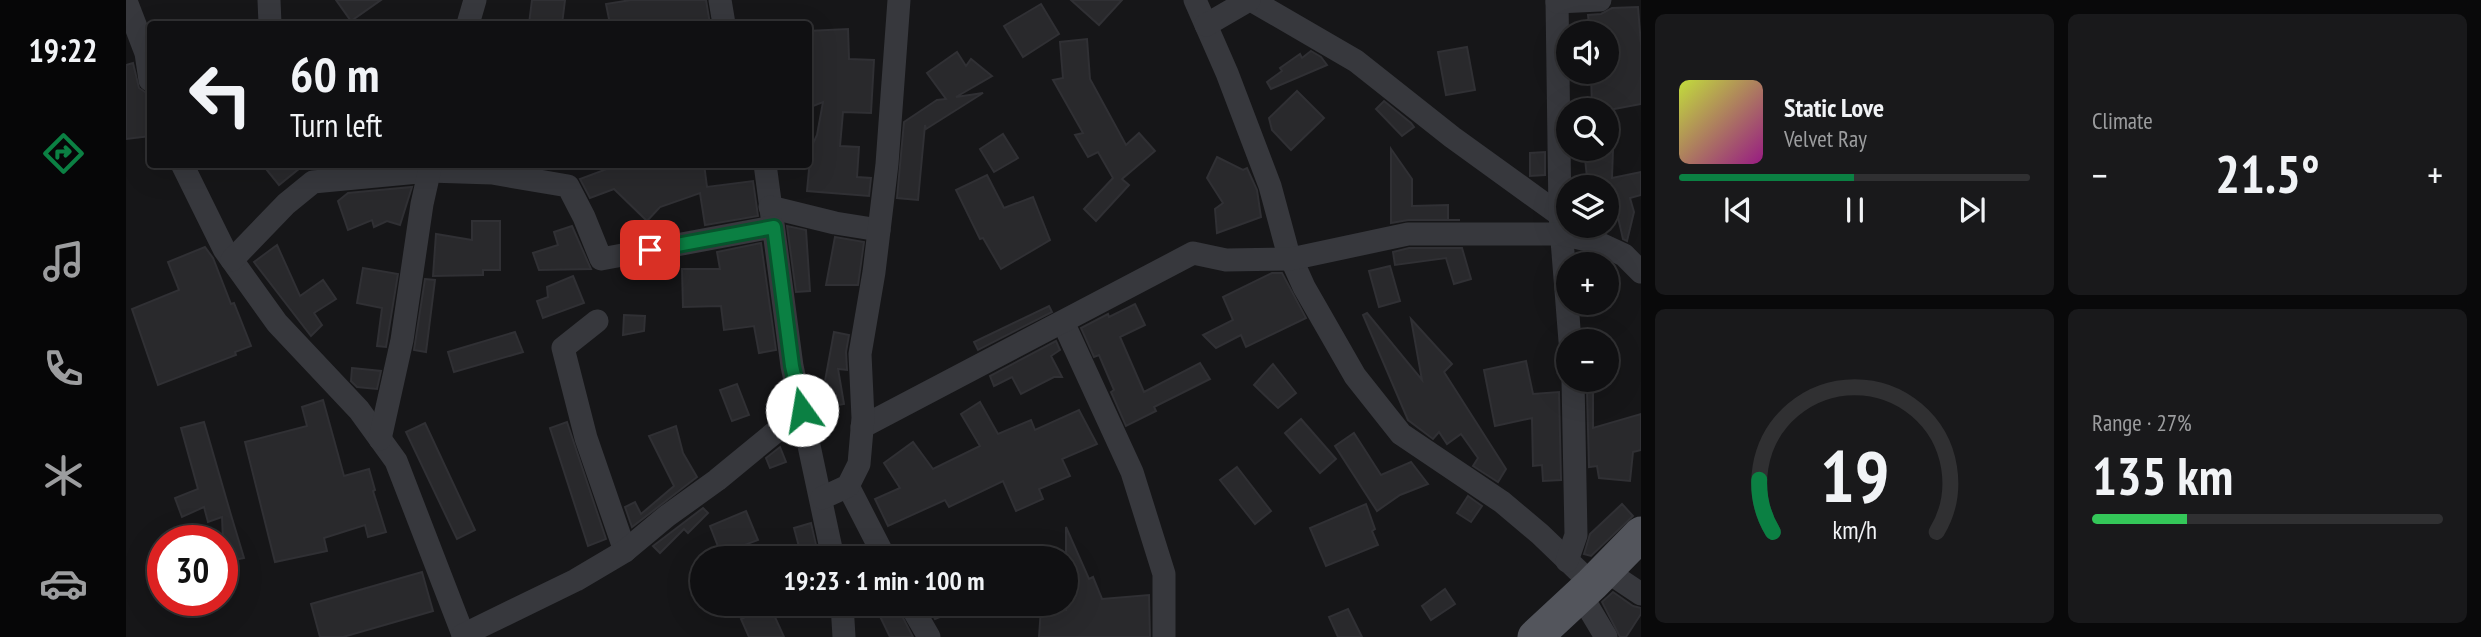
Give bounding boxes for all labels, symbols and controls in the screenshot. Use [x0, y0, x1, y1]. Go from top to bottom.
map controls [1556, 21, 1619, 392]
button: sound [1556, 21, 1619, 84]
text: 19:22 [28, 29, 98, 71]
text: 60 m [290, 42, 379, 106]
icon: left [175, 49, 266, 140]
text: Static Love [1784, 91, 1884, 124]
button: search [1556, 98, 1619, 161]
text: Turn left [290, 104, 382, 146]
text: Climate [2092, 106, 2153, 135]
text: Velvet Ray [1784, 124, 1867, 153]
icon: directions [39, 129, 88, 178]
text: 21.5° [2215, 140, 2320, 207]
text: − [2092, 150, 2108, 199]
text: + [2427, 150, 2443, 199]
button: layers [1556, 175, 1619, 238]
icon: previous [1719, 191, 1757, 229]
icon: pause [1836, 191, 1874, 229]
icon: next [1953, 191, 1991, 229]
pin [620, 220, 680, 280]
icon: arrive [631, 231, 669, 269]
icon: music [39, 237, 88, 286]
button: + [1556, 252, 1619, 315]
button: − [1556, 329, 1619, 392]
icon: phone [39, 344, 88, 393]
position arrow [765, 373, 839, 447]
text: Range · 27% [2092, 408, 2192, 437]
text: 19 [1820, 428, 1889, 522]
text: 135 km [2092, 442, 2233, 509]
icon: climate [39, 451, 88, 500]
text: km/h [1832, 514, 1877, 546]
speed limit sign: 30 [147, 525, 238, 616]
icon: car [39, 559, 88, 608]
text: 19:23 · 1 min · 100 m [784, 564, 984, 597]

